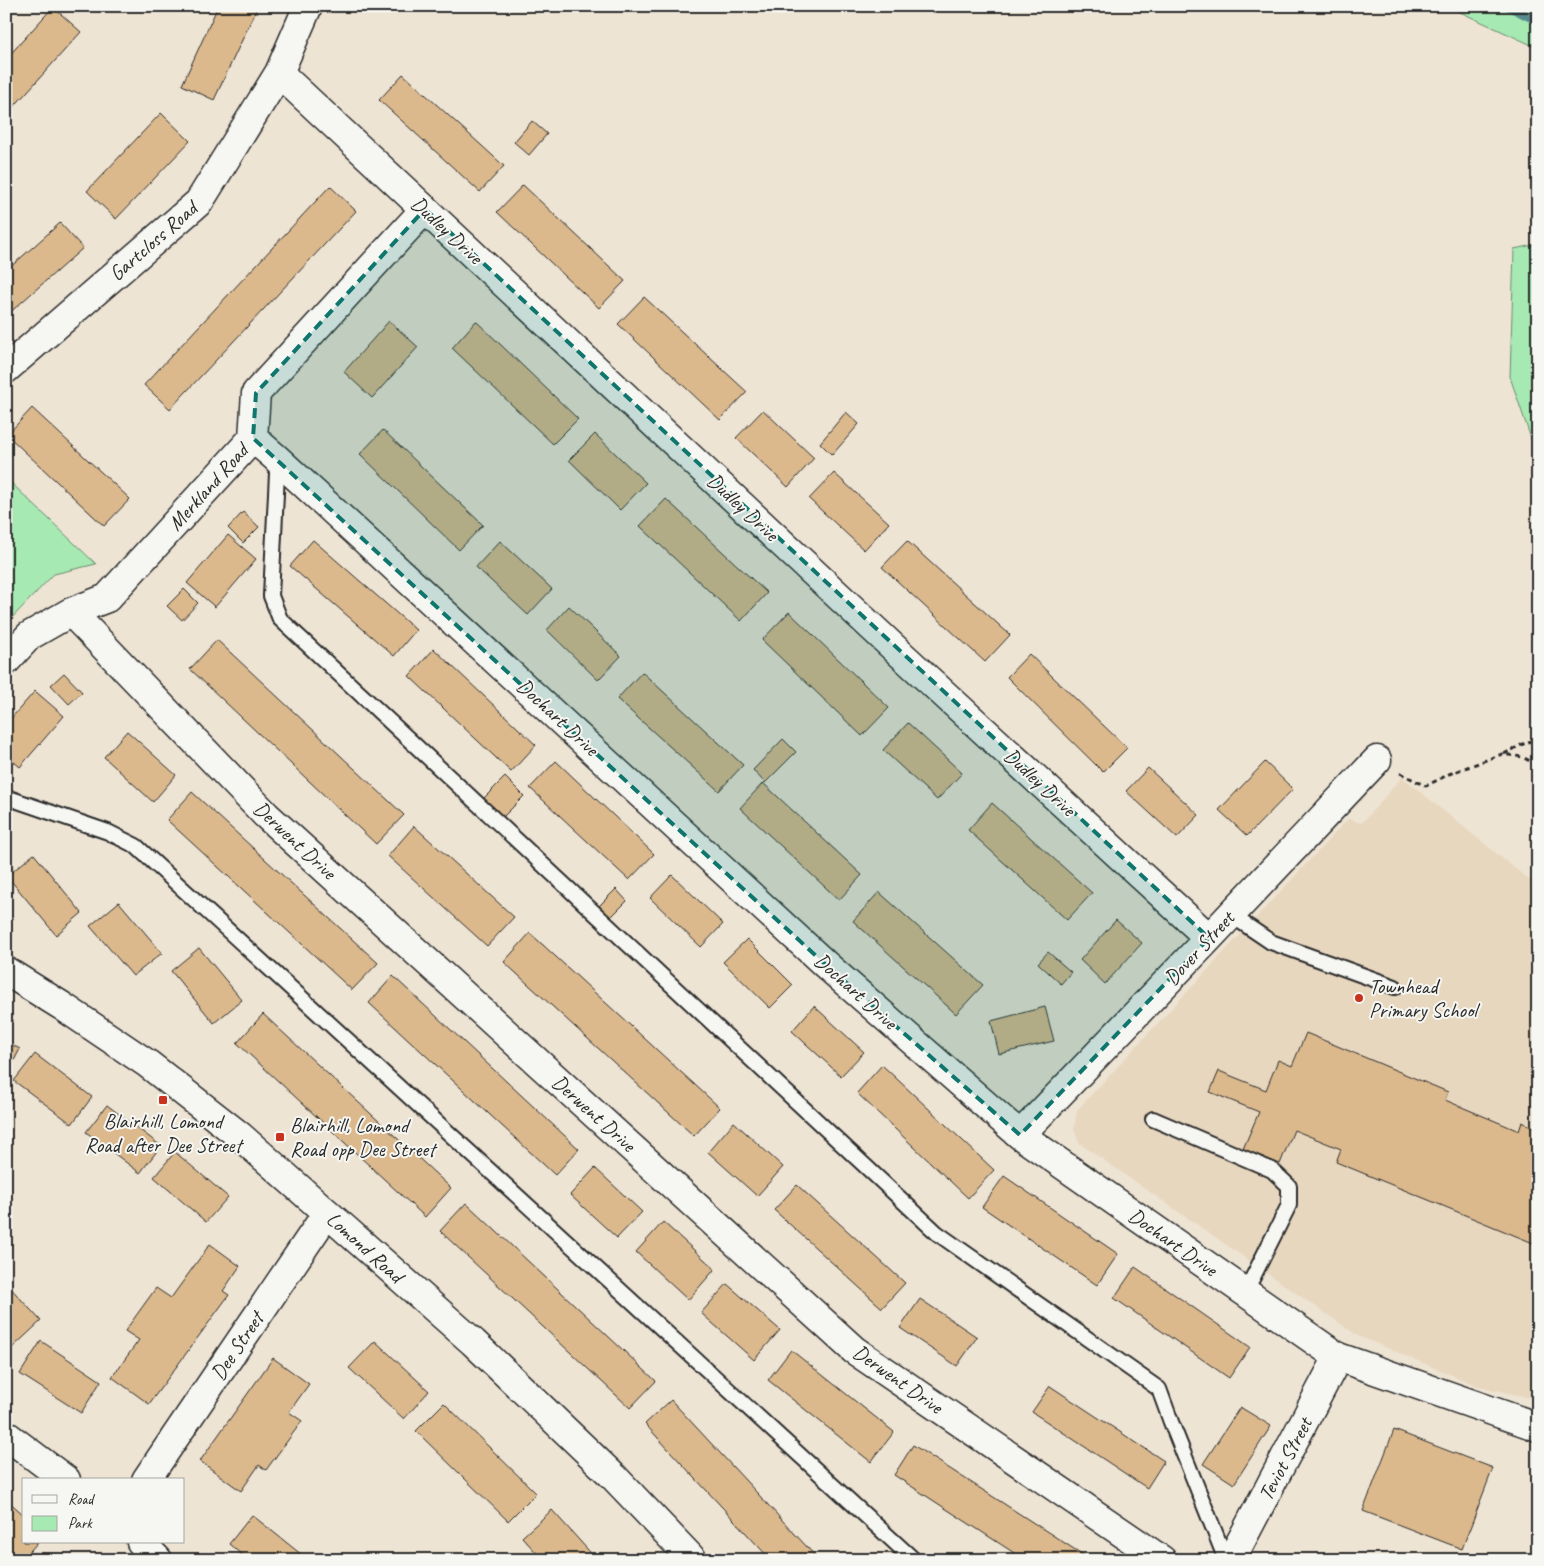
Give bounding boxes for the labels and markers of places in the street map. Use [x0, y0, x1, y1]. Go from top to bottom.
place label: Townhead Primary School [1369, 973, 1480, 1023]
marker: Townhead Primary School [1353, 992, 1365, 1004]
marker: Blairhill, Lomond Road after Dee Street [157, 1094, 169, 1106]
place label: Blairhill, Lomond Road after Dee Street [85, 1108, 244, 1158]
place label: Blairhill, Lomond Road opp Dee Street [290, 1112, 438, 1162]
marker: Blairhill, Lomond Road opp Dee Street [274, 1131, 286, 1143]

